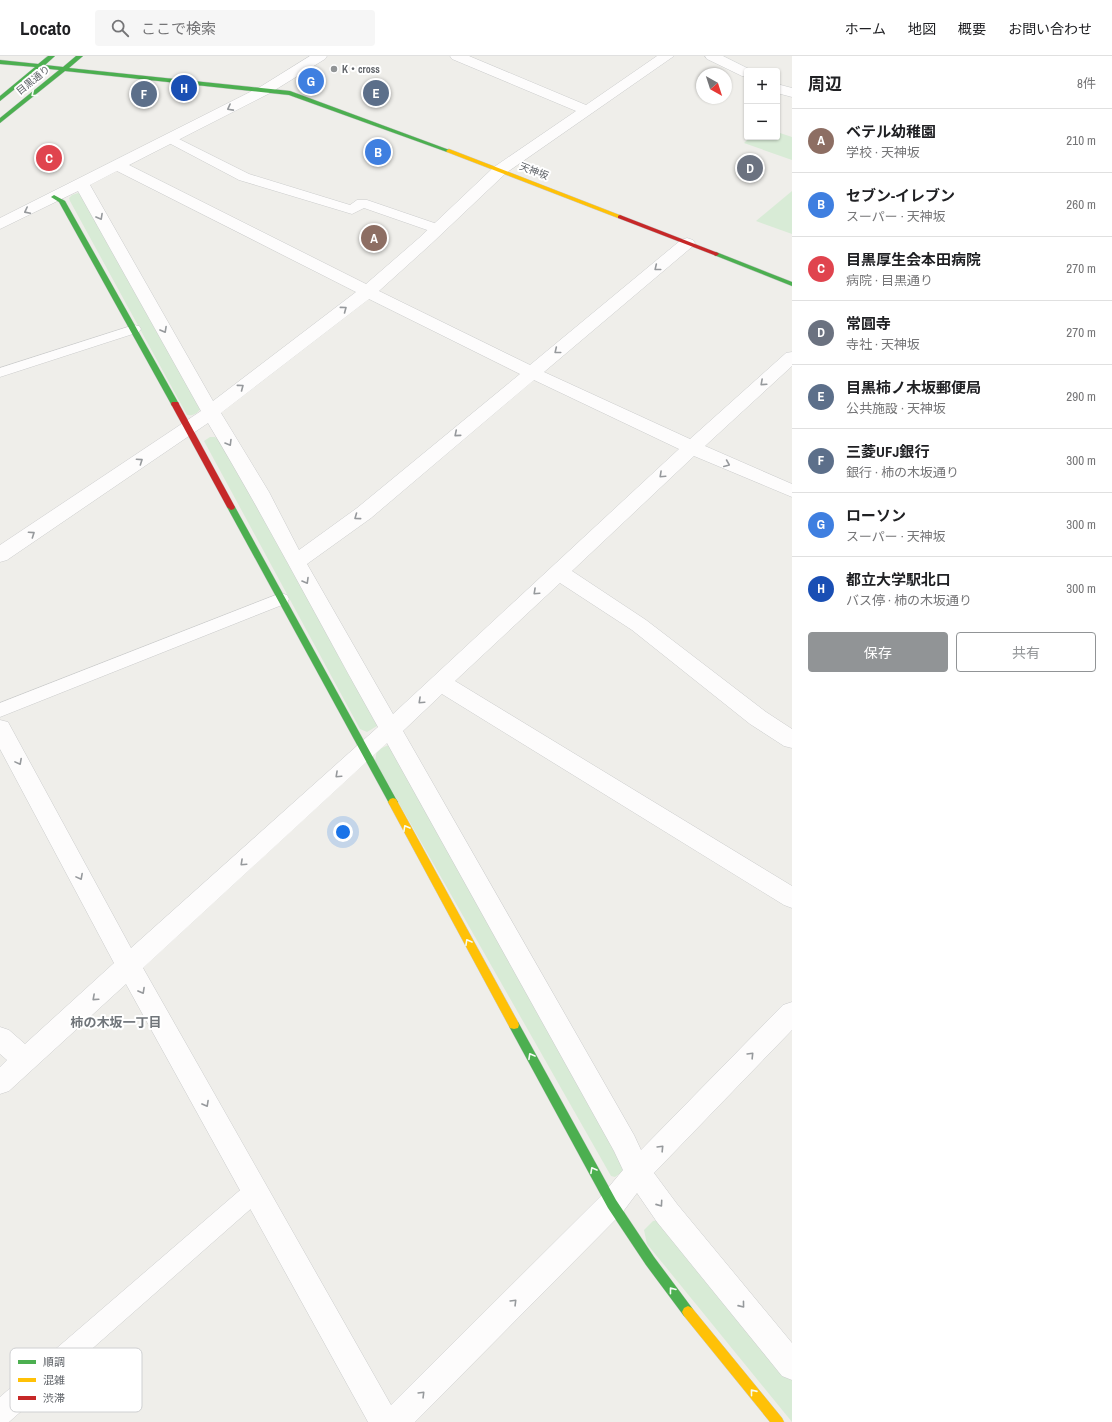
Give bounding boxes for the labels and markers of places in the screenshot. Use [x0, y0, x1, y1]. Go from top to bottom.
place label: K・cross [342, 63, 380, 76]
marker: K・cross [329, 64, 339, 74]
pin: G [298, 66, 324, 96]
pin: H [171, 73, 197, 103]
pin: E [363, 78, 389, 108]
pin: F [131, 79, 157, 109]
pin: B [365, 137, 391, 167]
pin: C [36, 143, 62, 173]
pin: D [737, 153, 763, 183]
pin: A [361, 223, 387, 253]

